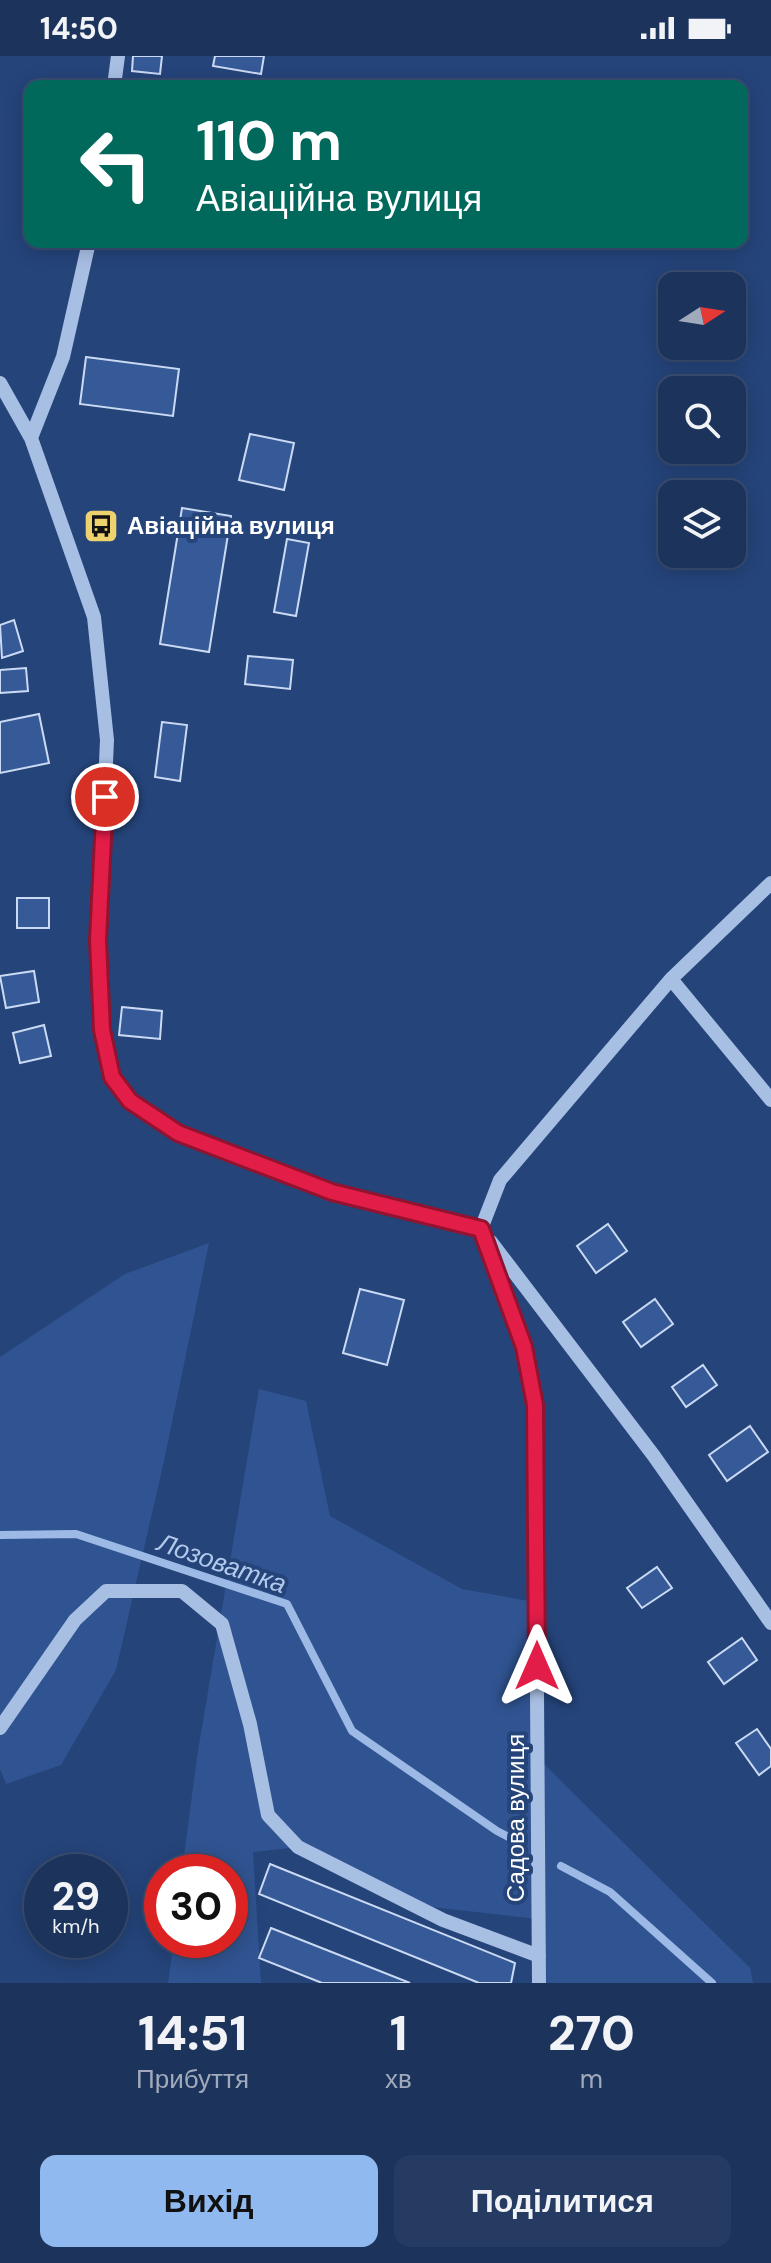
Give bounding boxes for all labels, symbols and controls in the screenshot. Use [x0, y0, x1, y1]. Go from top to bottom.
text: 14:50 [40, 9, 118, 48]
text: 110 m [196, 104, 342, 177]
icon: left [64, 112, 168, 216]
text: Авіаційна вулиця [196, 175, 482, 222]
north arrow [658, 272, 746, 360]
map controls [658, 272, 746, 568]
button: search [658, 376, 746, 464]
button: layers [658, 480, 746, 568]
bus stop icon: Авіаційна вулиця [82, 507, 120, 545]
place label: Авіаційна вулиця [127, 510, 335, 541]
pin [71, 763, 139, 831]
icon: arrive [83, 775, 127, 819]
water label: Лозоватка [151, 1524, 291, 1601]
position arrow [495, 1624, 579, 1708]
street label: Садова вулиця [500, 1734, 531, 1902]
speed limit sign: 30 [144, 1854, 248, 1958]
text: 29 [52, 1870, 100, 1922]
text: km/h [52, 1913, 100, 1939]
text: 14:51 [138, 2002, 247, 2065]
text: 1 [390, 2002, 407, 2065]
text: 270 [548, 2002, 635, 2065]
text: Прибуття [136, 2062, 249, 2096]
text: хв [385, 2062, 412, 2096]
text: m [580, 2062, 603, 2096]
button: Вихід [40, 2155, 378, 2247]
button: Поділитися [394, 2155, 731, 2247]

